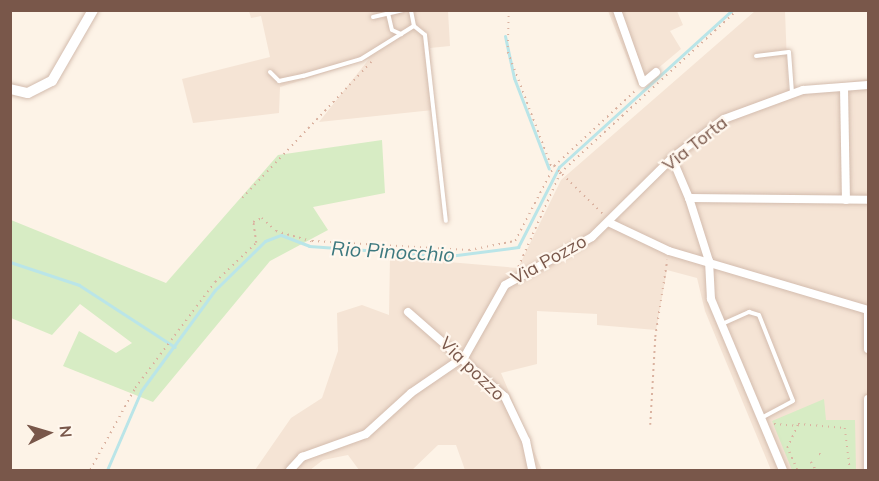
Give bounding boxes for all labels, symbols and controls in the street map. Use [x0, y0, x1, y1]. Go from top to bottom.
street label: Via Torta [658, 112, 732, 176]
street label: Via Pozzo [508, 231, 590, 289]
water label: Rio Pinocchio [331, 236, 455, 266]
street label: Via pozzo [435, 333, 509, 405]
north arrow [18, 403, 78, 463]
text: N [55, 425, 76, 438]

